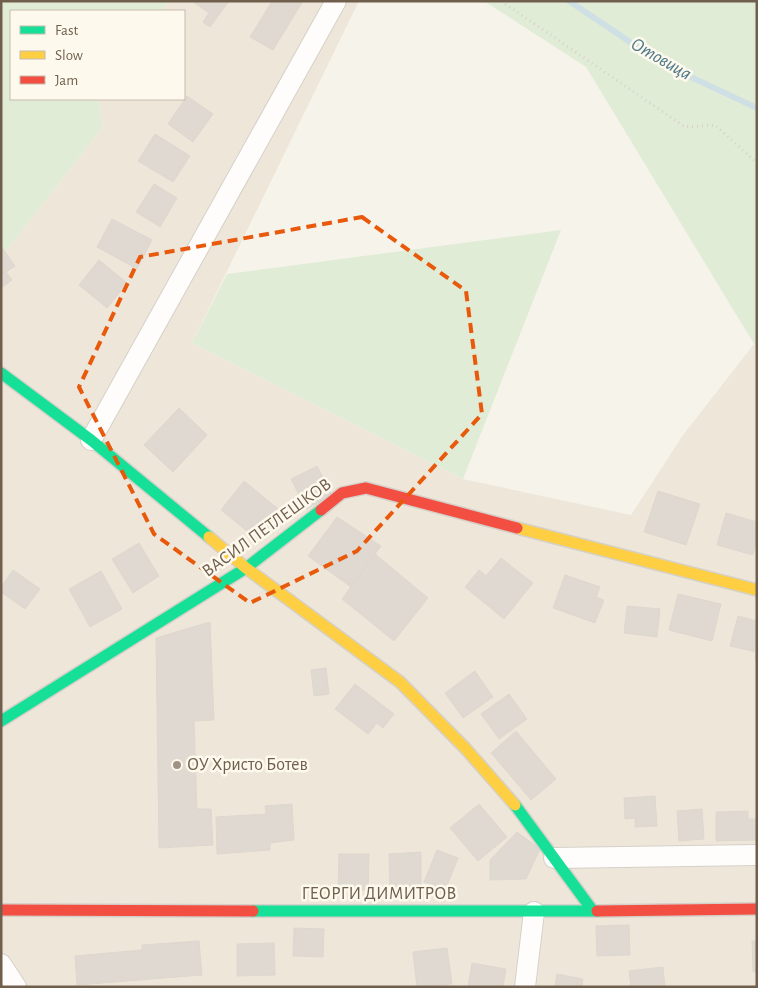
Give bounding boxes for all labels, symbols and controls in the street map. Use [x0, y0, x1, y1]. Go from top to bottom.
legend [10, 10, 185, 100]
text: Fast [55, 23, 79, 38]
water label: Отовица [627, 34, 695, 84]
text: Slow [55, 48, 83, 63]
text: Jam [55, 73, 78, 88]
street label: ВАСИЛ ПЕТЛЕШКОВ [199, 475, 335, 581]
place label: ОУ Христо Ботев [187, 756, 308, 774]
marker: ОУ Христо Ботев [171, 759, 183, 771]
street label: ГЕОРГИ ДИМИТРОВ [302, 885, 456, 903]

